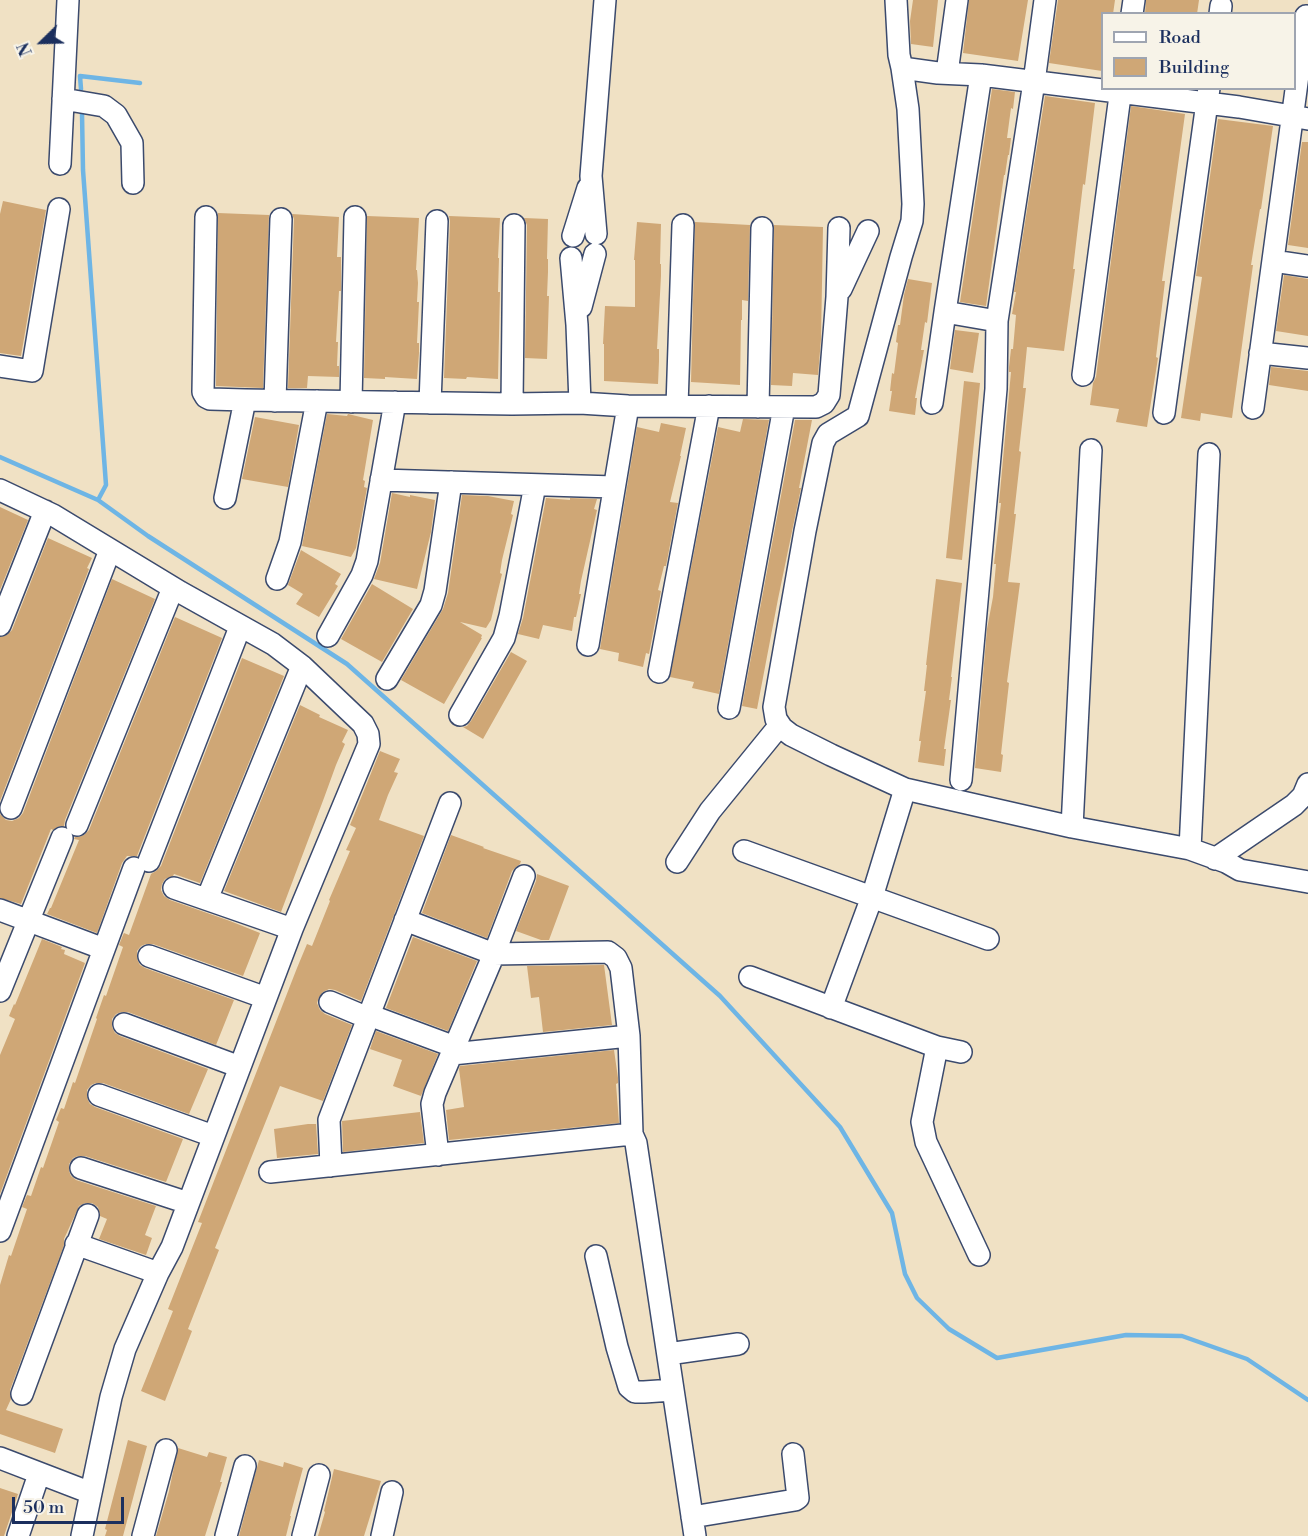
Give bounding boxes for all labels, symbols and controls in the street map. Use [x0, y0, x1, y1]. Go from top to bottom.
north arrow [12, 12, 72, 72]
legend [1101, 12, 1296, 90]
text: Road [1159, 26, 1201, 49]
text: N [14, 39, 37, 59]
text: Building [1159, 56, 1229, 79]
scale bar [15, 1485, 128, 1523]
text: 50 m [23, 1496, 64, 1519]

